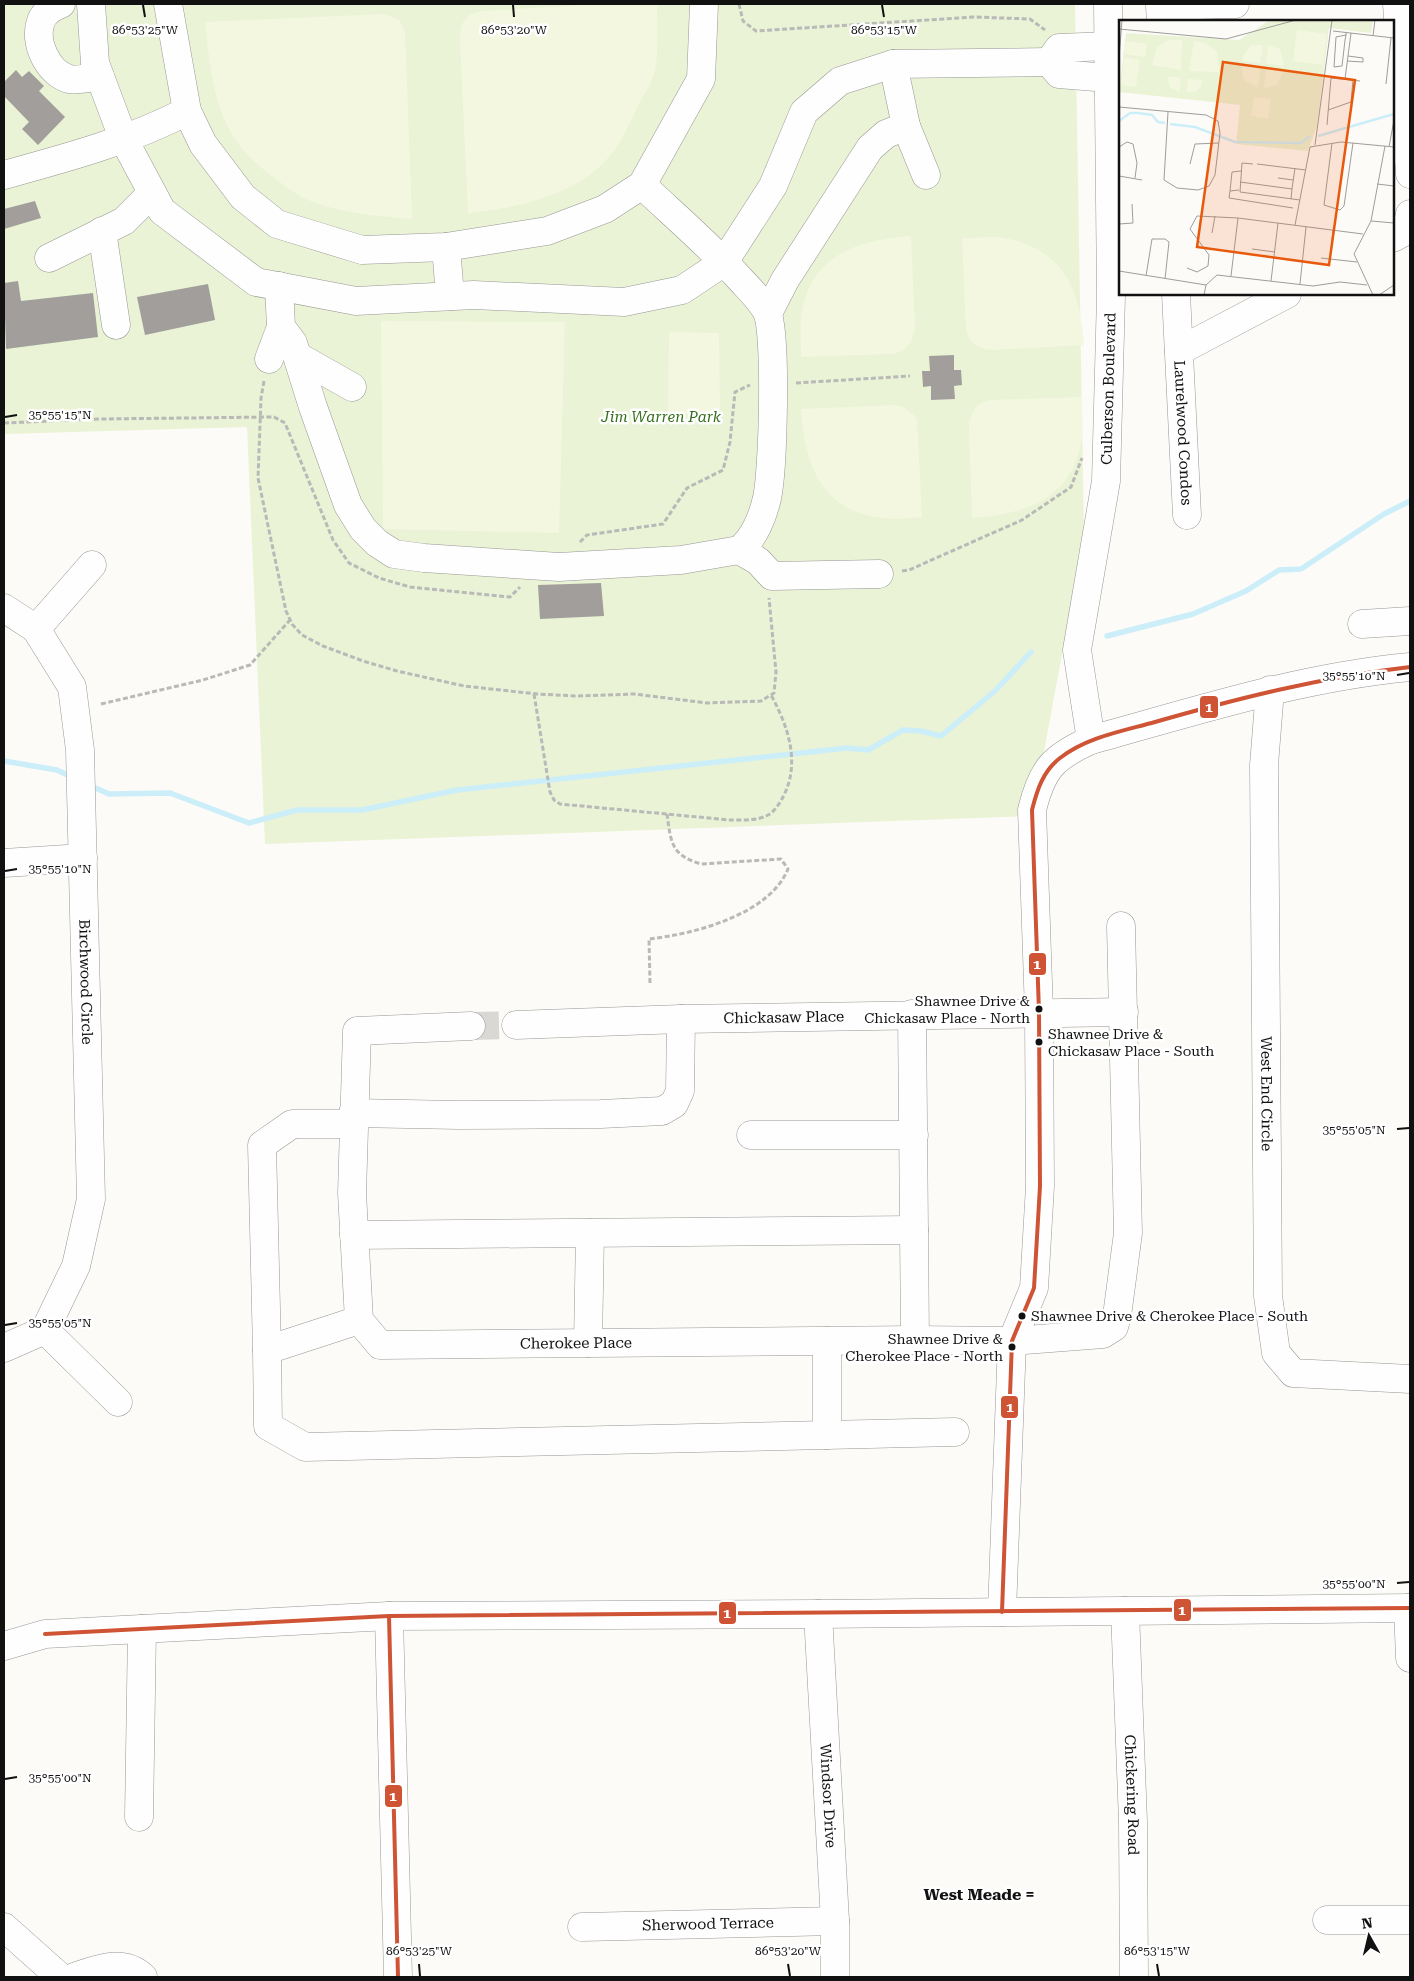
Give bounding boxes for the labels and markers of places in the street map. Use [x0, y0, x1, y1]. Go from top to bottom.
place label: Shawnee Drive & Chickasaw Place - North [864, 993, 1030, 1026]
marker: Shawnee Drive & Chickasaw Place - North [1034, 1004, 1044, 1014]
place label: Shawnee Drive & Chickasaw Place - South [1048, 1026, 1214, 1059]
marker: Shawnee Drive & Chickasaw Place - South [1034, 1037, 1044, 1047]
place label: Shawnee Drive & Cherokee Place - South [1031, 1308, 1308, 1324]
marker: Shawnee Drive & Cherokee Place - South [1017, 1311, 1027, 1321]
place label: Shawnee Drive & Cherokee Place - North [845, 1331, 1003, 1364]
marker: Shawnee Drive & Cherokee Place - North [1007, 1342, 1017, 1352]

